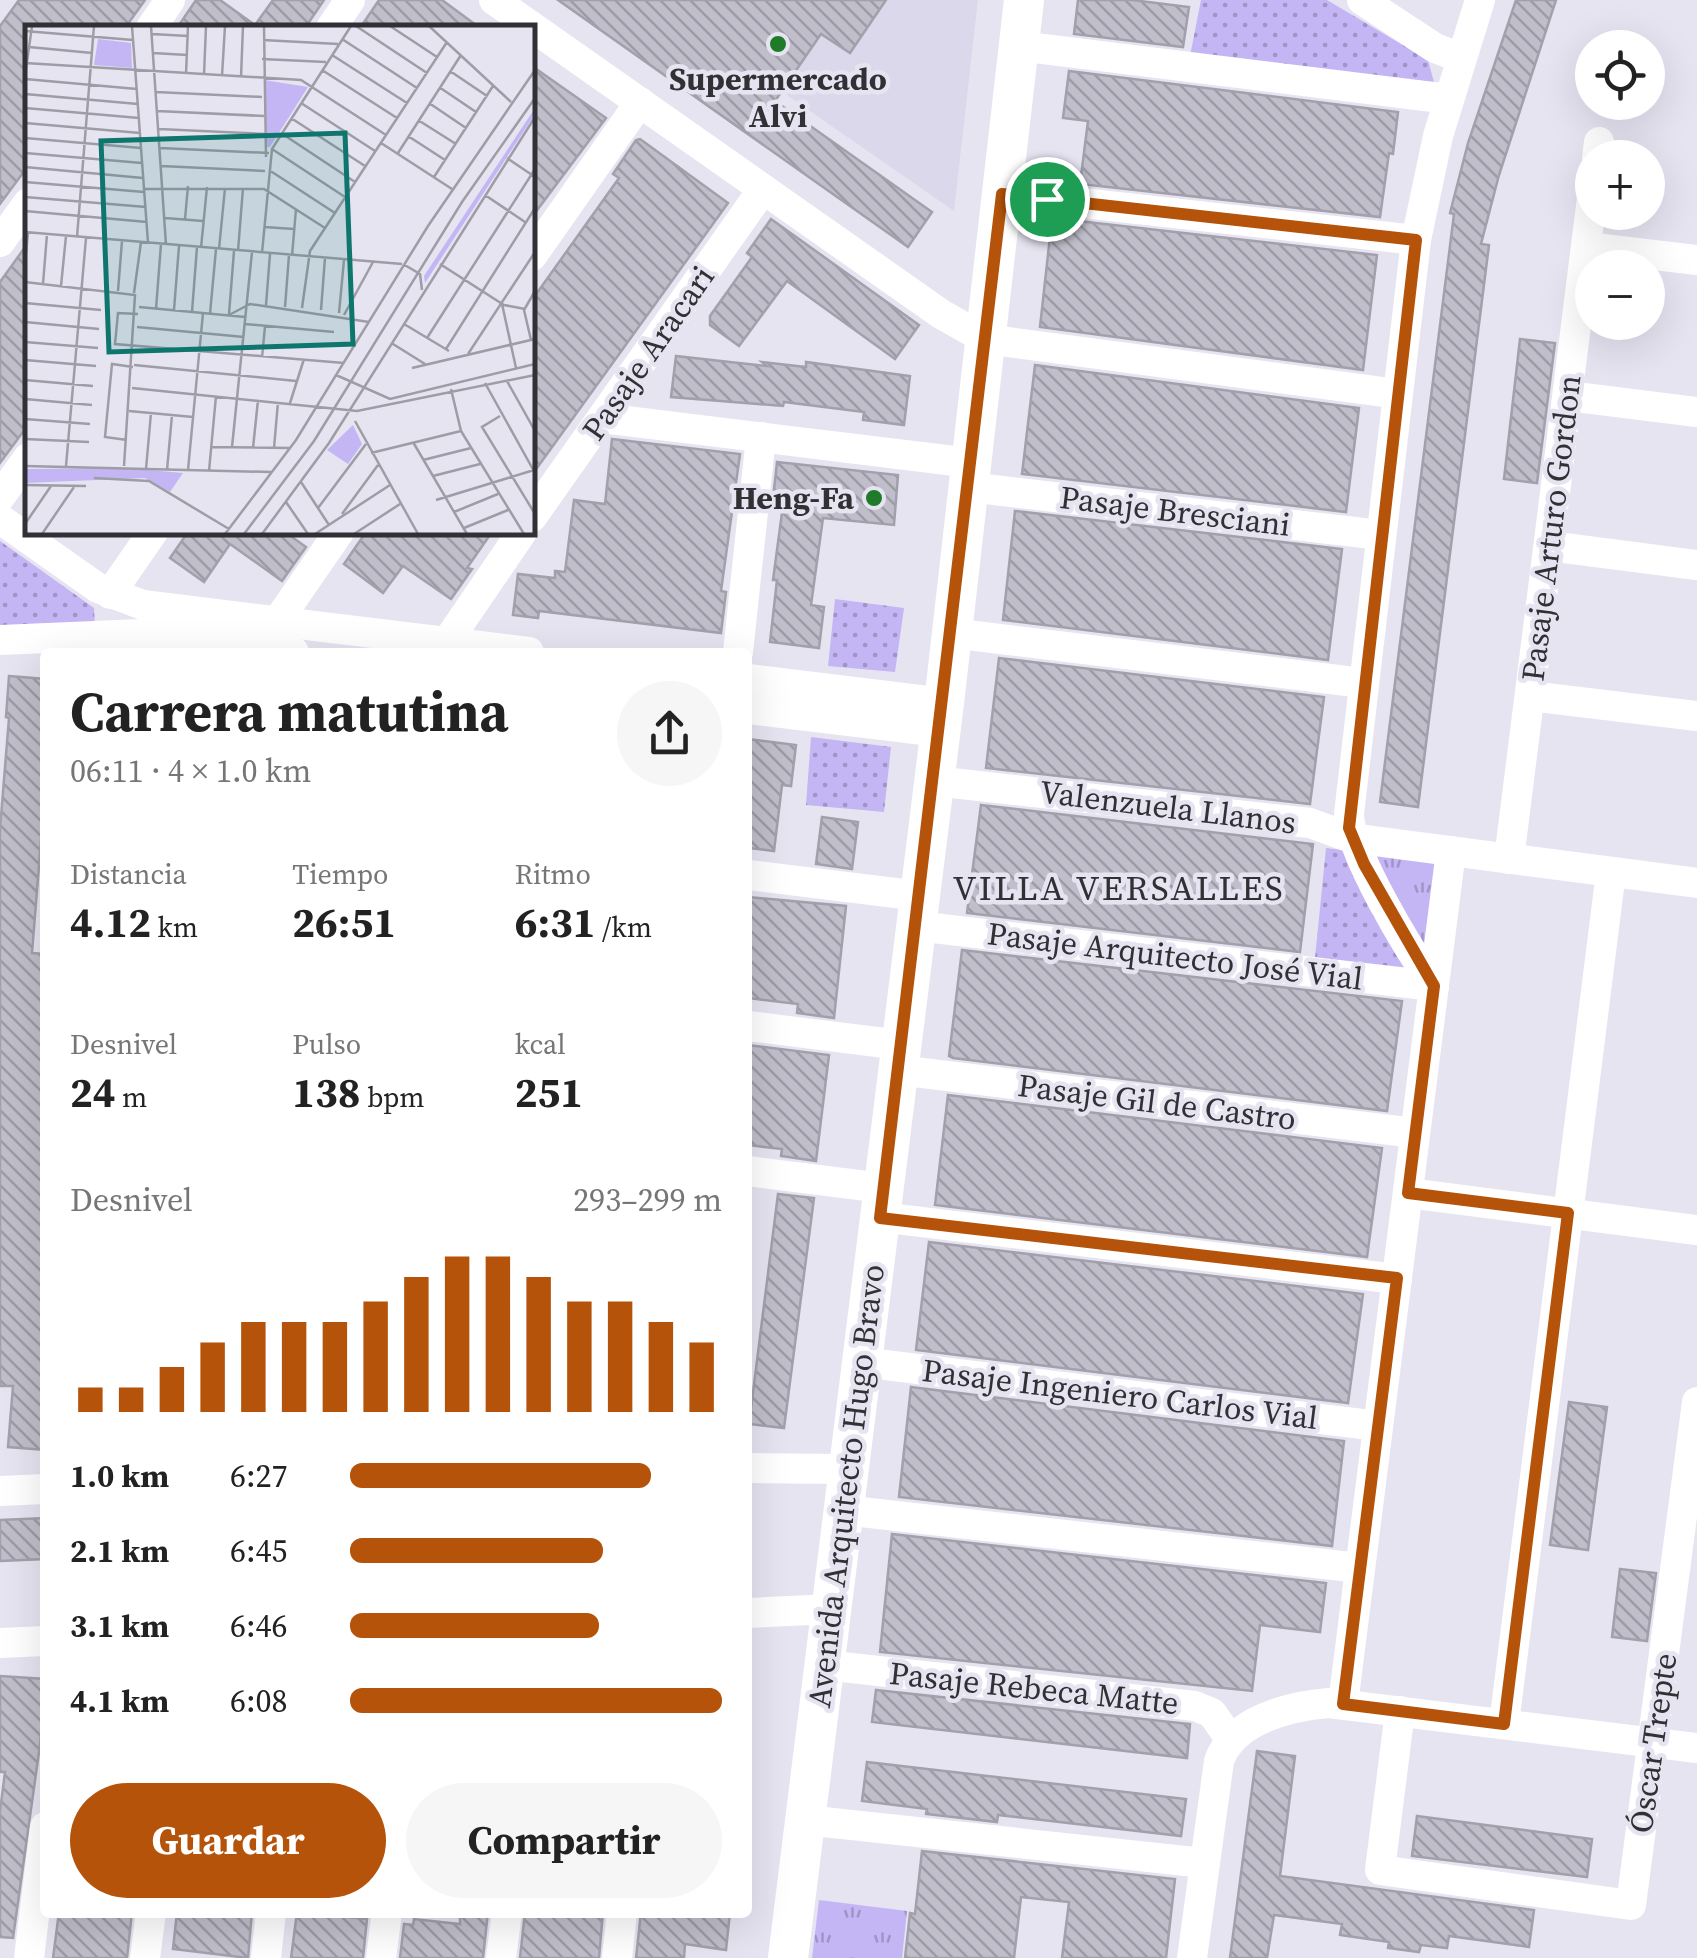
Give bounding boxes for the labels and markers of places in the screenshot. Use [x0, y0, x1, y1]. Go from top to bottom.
marker: Supermercado Alvi [767, 33, 789, 55]
place label: Supermercado Alvi [669, 57, 887, 138]
pin [1005, 157, 1090, 242]
place label: Heng-Fa [733, 476, 855, 520]
marker: Heng-Fa [863, 487, 885, 509]

